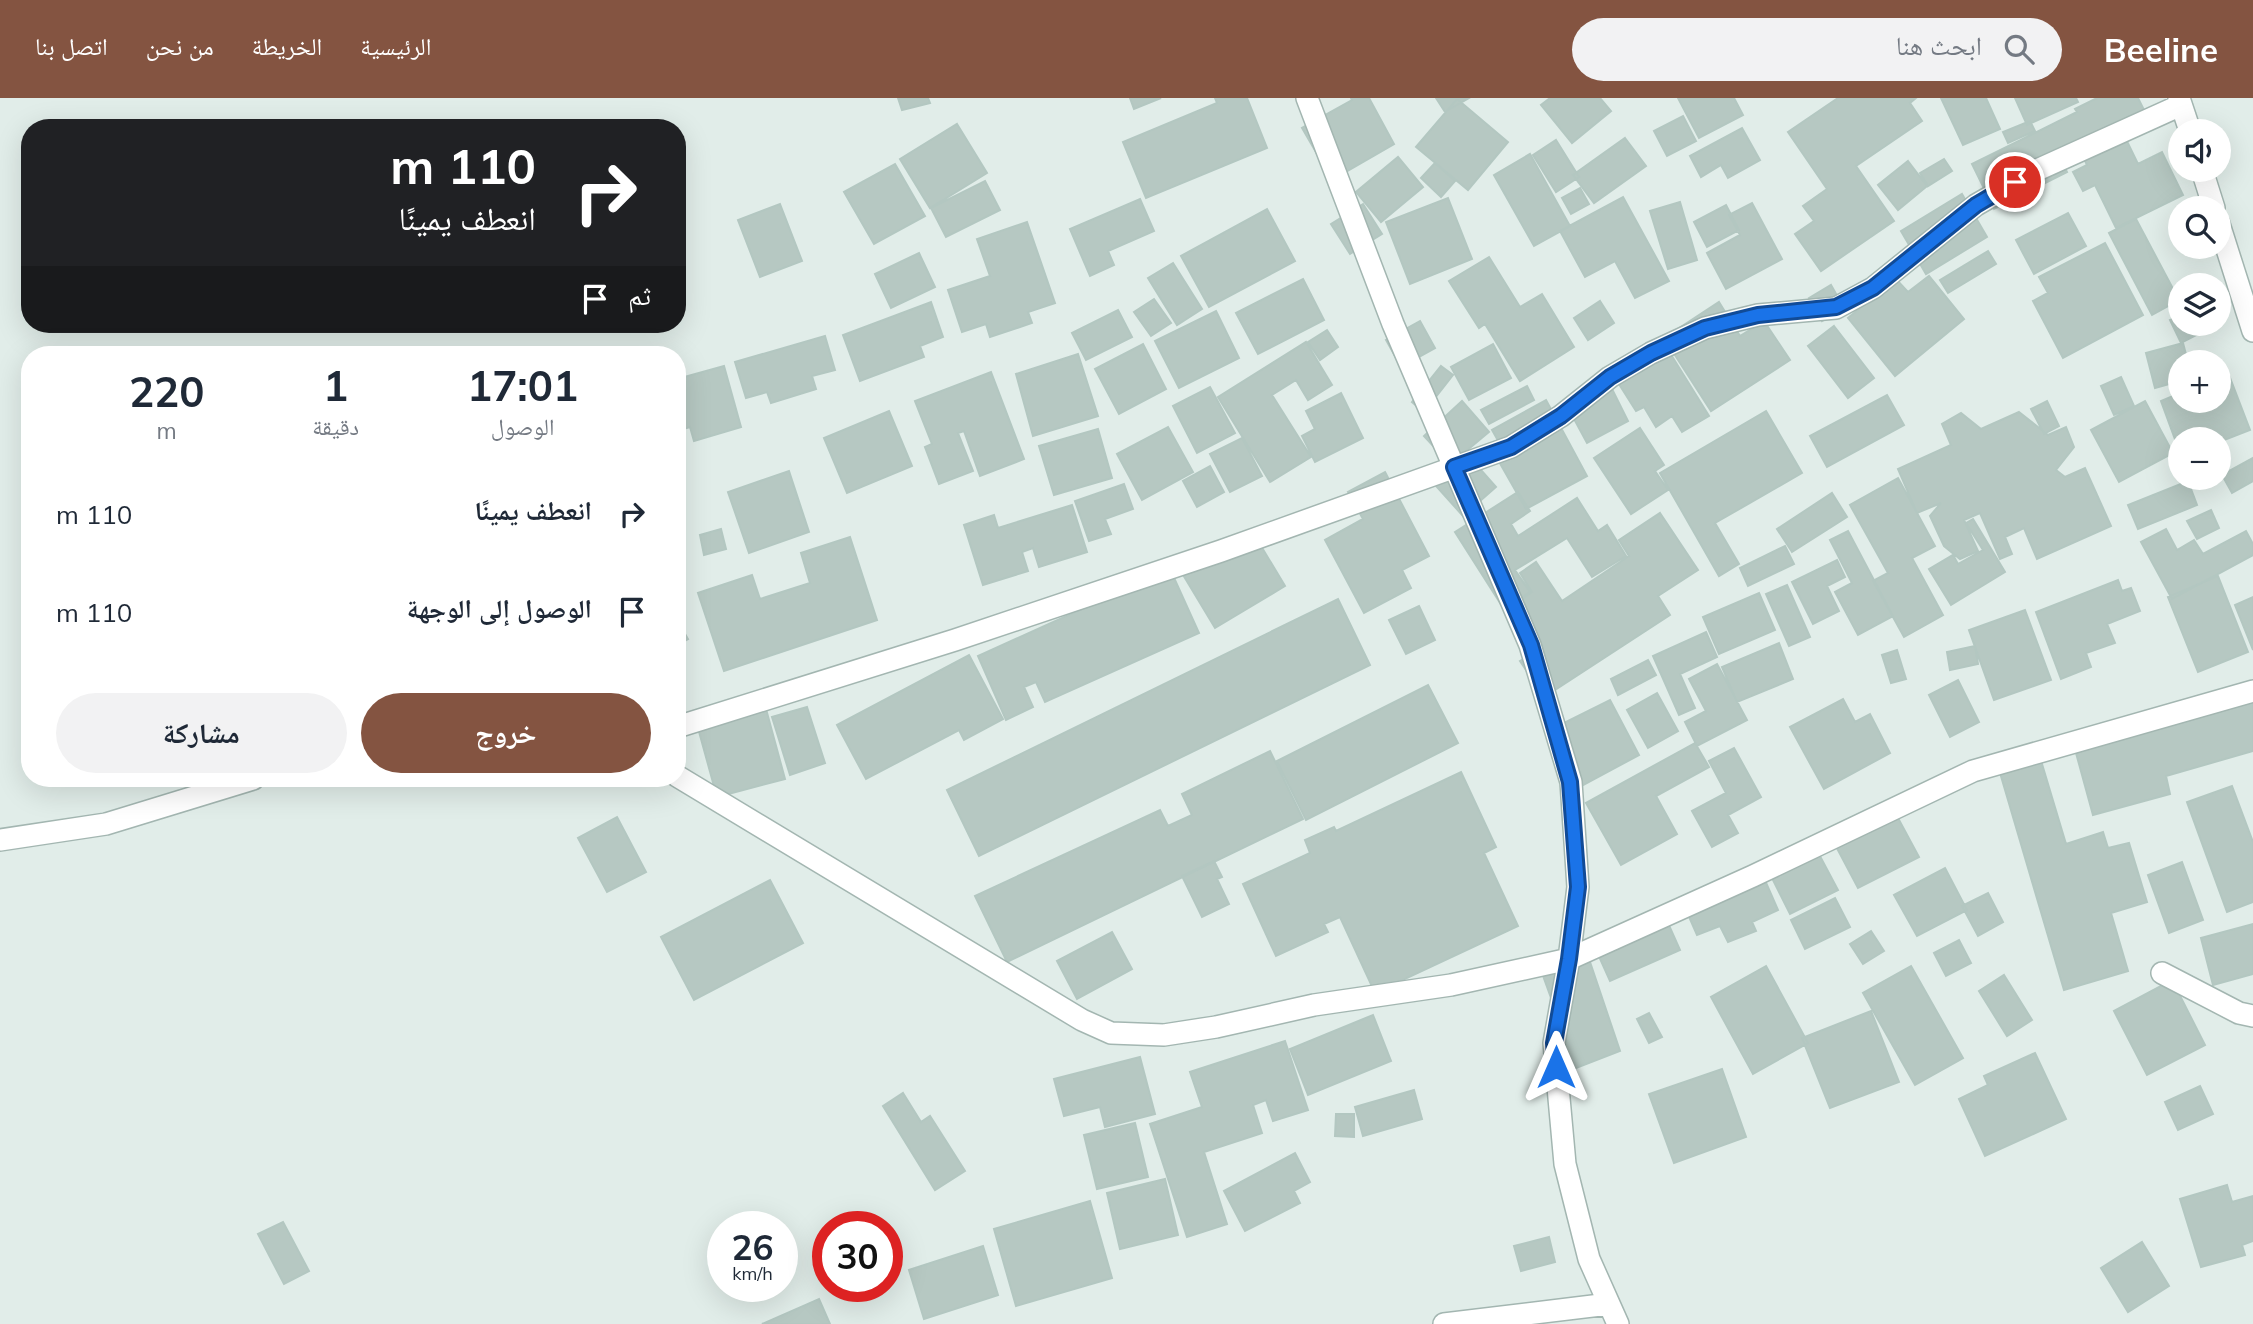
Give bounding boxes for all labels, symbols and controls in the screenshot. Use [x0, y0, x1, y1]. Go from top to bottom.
search box [1572, 18, 2062, 81]
text: ابحث هنا [1896, 29, 1982, 62]
text: Beeline [2104, 29, 2218, 70]
icon: search [2000, 30, 2038, 68]
text: اتصل بنا [35, 31, 108, 61]
text: من نحن [146, 31, 214, 61]
text: الخريطة [252, 31, 322, 61]
text: الرئيسية [360, 31, 431, 61]
map controls [2168, 119, 2231, 490]
button: sound [2168, 119, 2231, 182]
text: 110 m [390, 135, 536, 196]
icon: right [560, 147, 651, 238]
pin [1985, 152, 2045, 212]
icon: arrive [1996, 163, 2034, 201]
button: search [2168, 196, 2231, 259]
text: انعطف يمينًا [399, 198, 536, 238]
button: layers [2168, 273, 2231, 336]
text: ثم [628, 279, 651, 312]
icon: arrive [576, 280, 614, 318]
button: + [2168, 350, 2231, 413]
text: 1 [323, 359, 348, 412]
text: 17:01 [467, 359, 578, 412]
text: 220 [129, 365, 204, 418]
text: دقيقة [312, 412, 359, 441]
text: الوصول [491, 412, 554, 441]
text: m [157, 416, 177, 445]
button: − [2168, 427, 2231, 490]
text: انعطف يمينًا [475, 494, 592, 527]
icon: right [613, 495, 651, 533]
text: 110 m [56, 498, 132, 531]
text: الوصول إلى الوجهة [407, 592, 592, 625]
icon: arrive [613, 593, 651, 631]
text: 110 m [56, 596, 132, 629]
button: مشاركة [56, 693, 347, 773]
button: خروج [361, 693, 651, 773]
position arrow [1519, 1030, 1593, 1104]
speed limit sign: 30 [812, 1211, 903, 1302]
text: 26 [731, 1225, 774, 1269]
text: km/h [732, 1262, 773, 1285]

